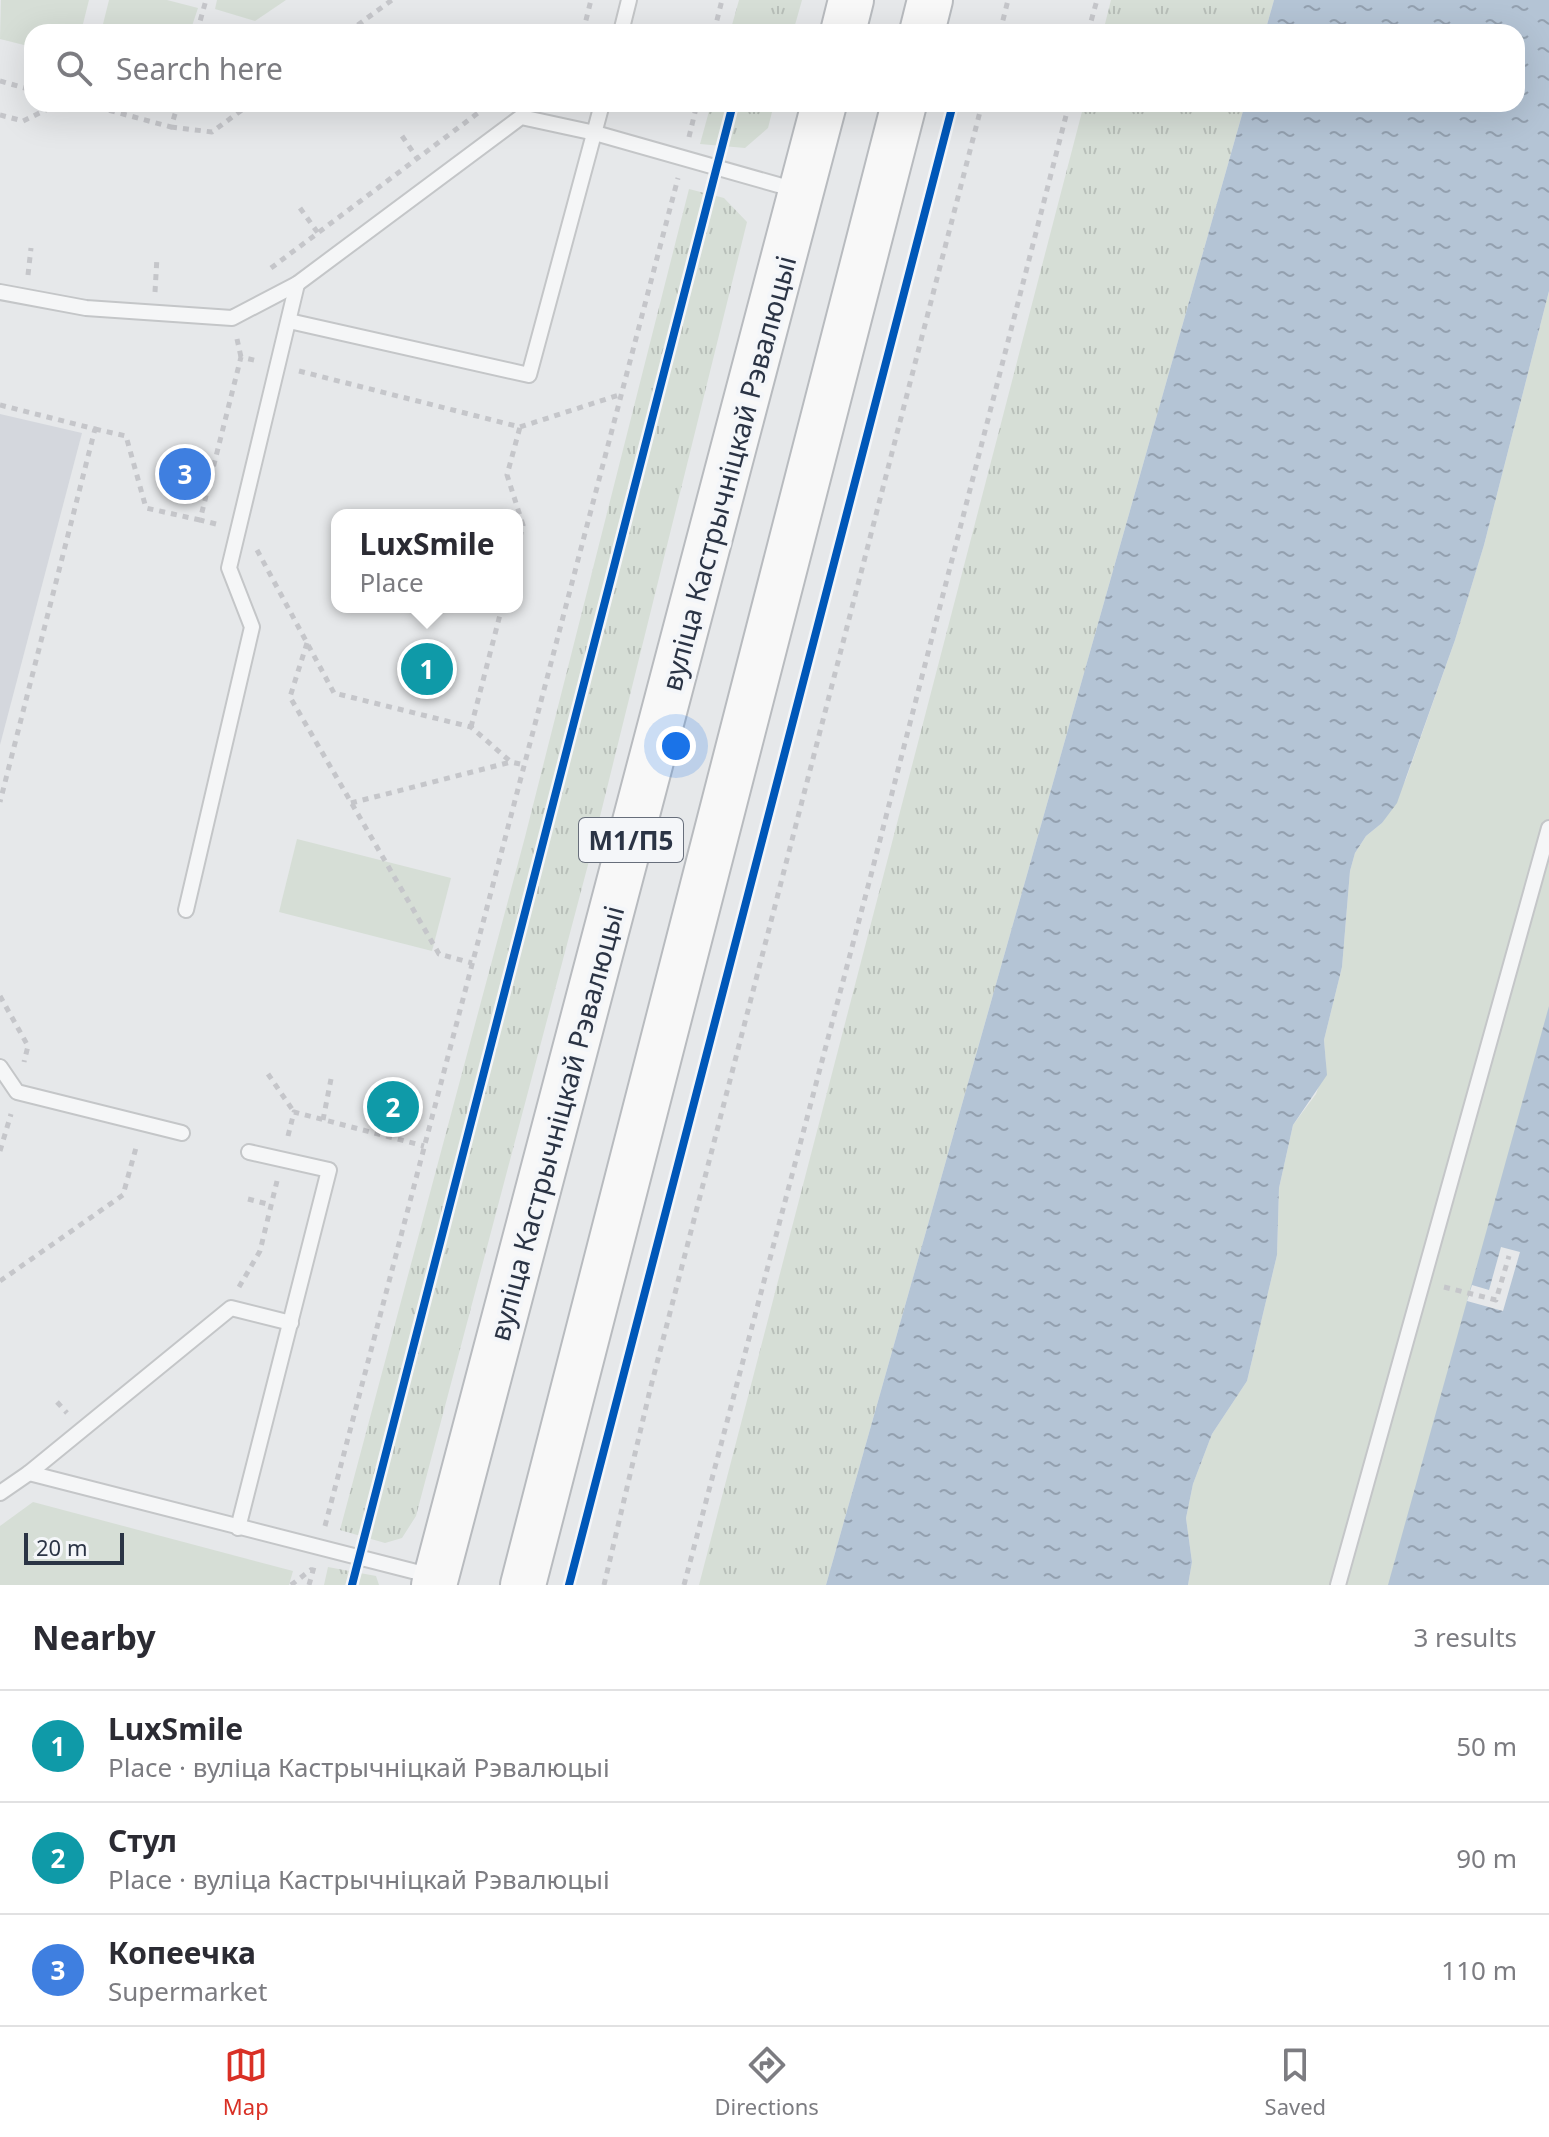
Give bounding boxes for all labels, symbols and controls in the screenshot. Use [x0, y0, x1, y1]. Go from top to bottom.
search box [24, 24, 1525, 112]
icon: search [52, 46, 96, 90]
text: Search here [116, 48, 283, 89]
street label: вуліца Кастрычніцкай Рэвалюцыі [652, 251, 804, 695]
pin: 3 [159, 444, 211, 504]
popup [331, 509, 523, 613]
text: LuxSmile [359, 523, 495, 564]
text: Place [359, 564, 424, 600]
pin: 1 [401, 639, 453, 699]
your location [656, 726, 696, 766]
road number: М1/П5 [579, 818, 683, 862]
street label: вуліца Кастрычніцкай Рэвалюцыі [480, 901, 632, 1345]
pin: 2 [367, 1077, 419, 1137]
scale bar [24, 1529, 124, 1565]
text: 20 m [36, 1532, 87, 1562]
text: Nearby [32, 1614, 156, 1660]
text: 3 results [1413, 1619, 1517, 1655]
text: LuxSmile [108, 1708, 243, 1749]
text: 1 [51, 1728, 65, 1764]
text: 50 m [1456, 1728, 1517, 1764]
text: Place · вуліца Кастрычніцкай Рэвалюцыі [108, 1749, 610, 1785]
text: Стул [108, 1820, 177, 1861]
text: 2 [51, 1840, 65, 1876]
text: 90 m [1456, 1840, 1517, 1876]
text: Place · вуліца Кастрычніцкай Рэвалюцыі [108, 1861, 610, 1897]
text: Копеечка [108, 1932, 256, 1973]
text: 3 [51, 1952, 65, 1988]
text: 110 m [1441, 1952, 1517, 1988]
text: Supermarket [108, 1973, 267, 2009]
tab: Map [223, 2043, 269, 2121]
tab: Directions [714, 2043, 819, 2121]
tab: Saved [1265, 2043, 1326, 2121]

